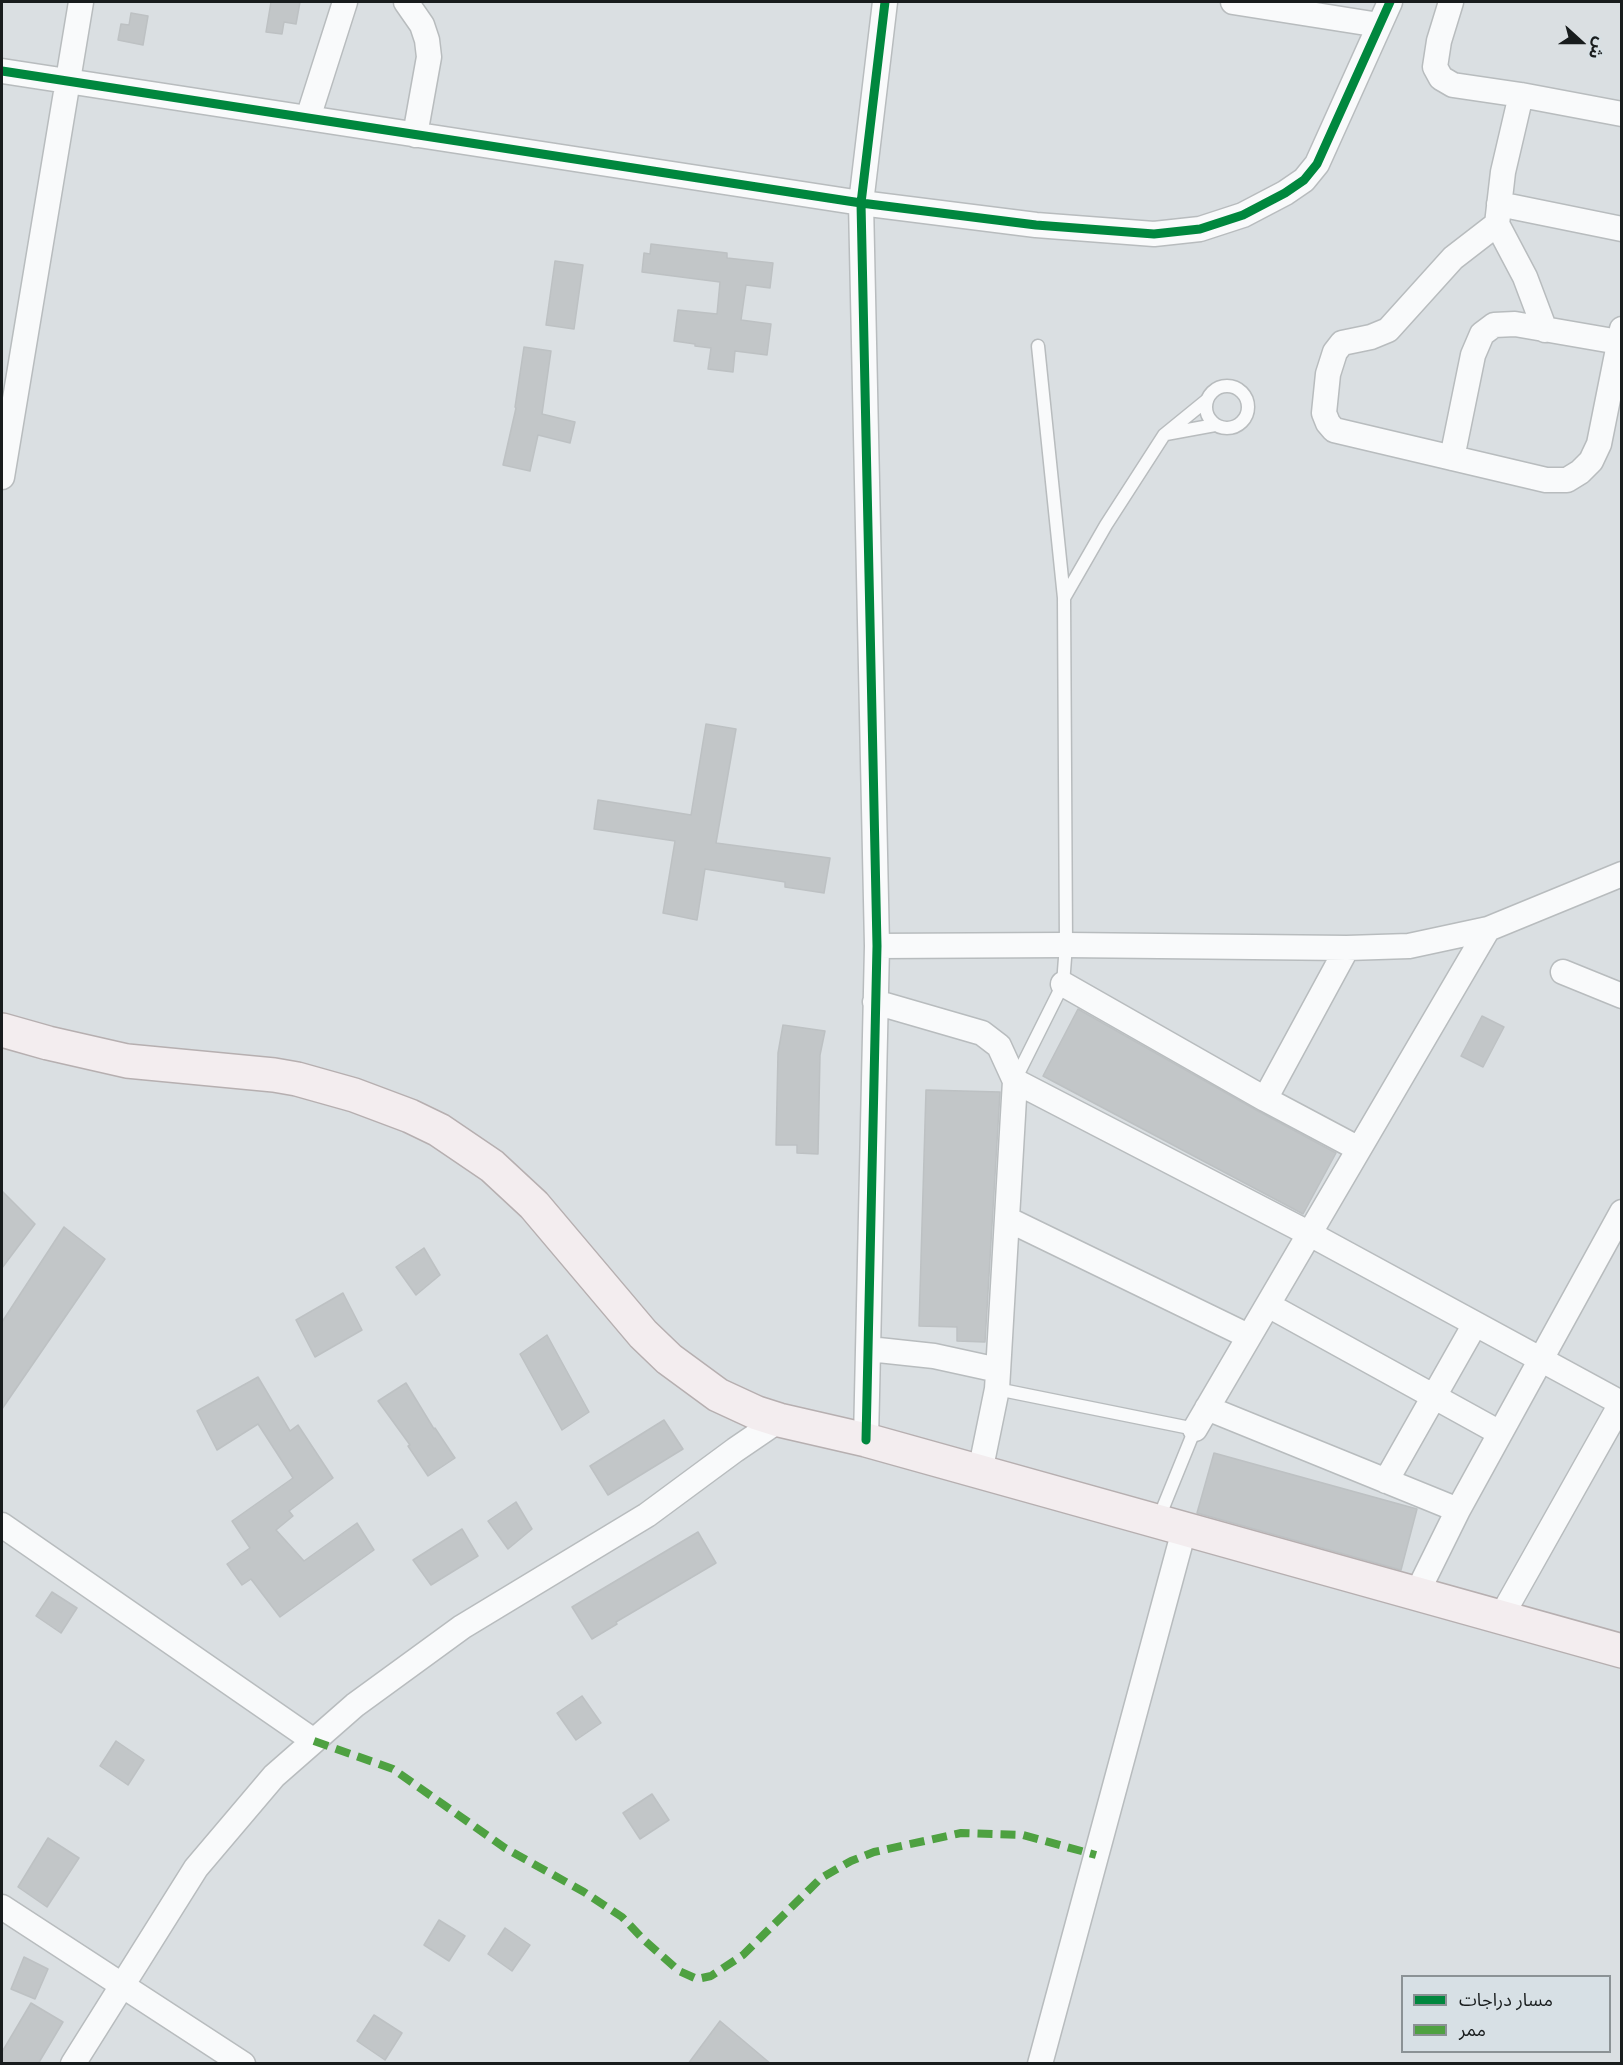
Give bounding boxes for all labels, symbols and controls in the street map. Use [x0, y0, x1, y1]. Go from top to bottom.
north arrow [1551, 12, 1611, 72]
text: ش [1585, 35, 1611, 62]
legend [1401, 1975, 1611, 2053]
text: مسار دراجات [1459, 1988, 1553, 2010]
text: ممر [1459, 2018, 1486, 2040]

